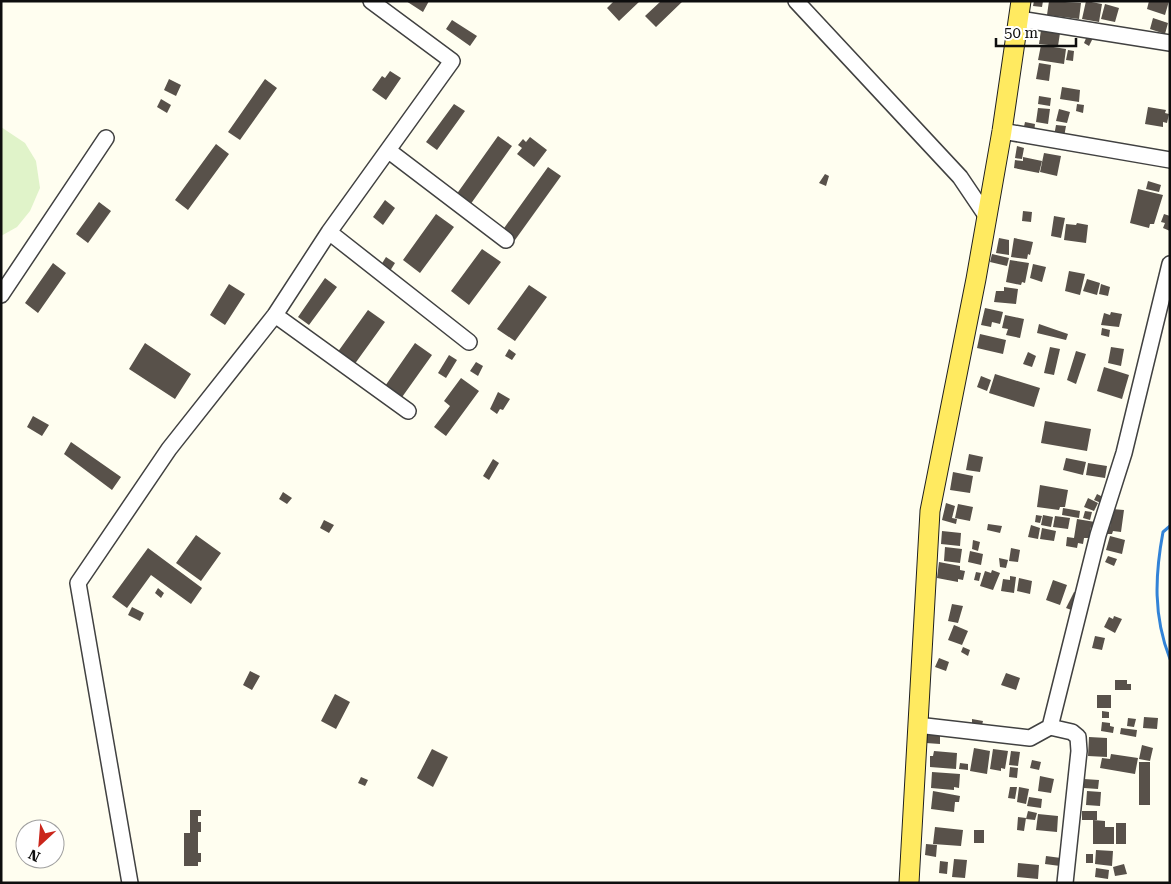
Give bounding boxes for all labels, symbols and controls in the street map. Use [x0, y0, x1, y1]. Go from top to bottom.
scale bar [996, 15, 1076, 47]
text: 50 m [1004, 24, 1039, 42]
north arrow [15, 819, 65, 869]
text: N [26, 846, 43, 865]

